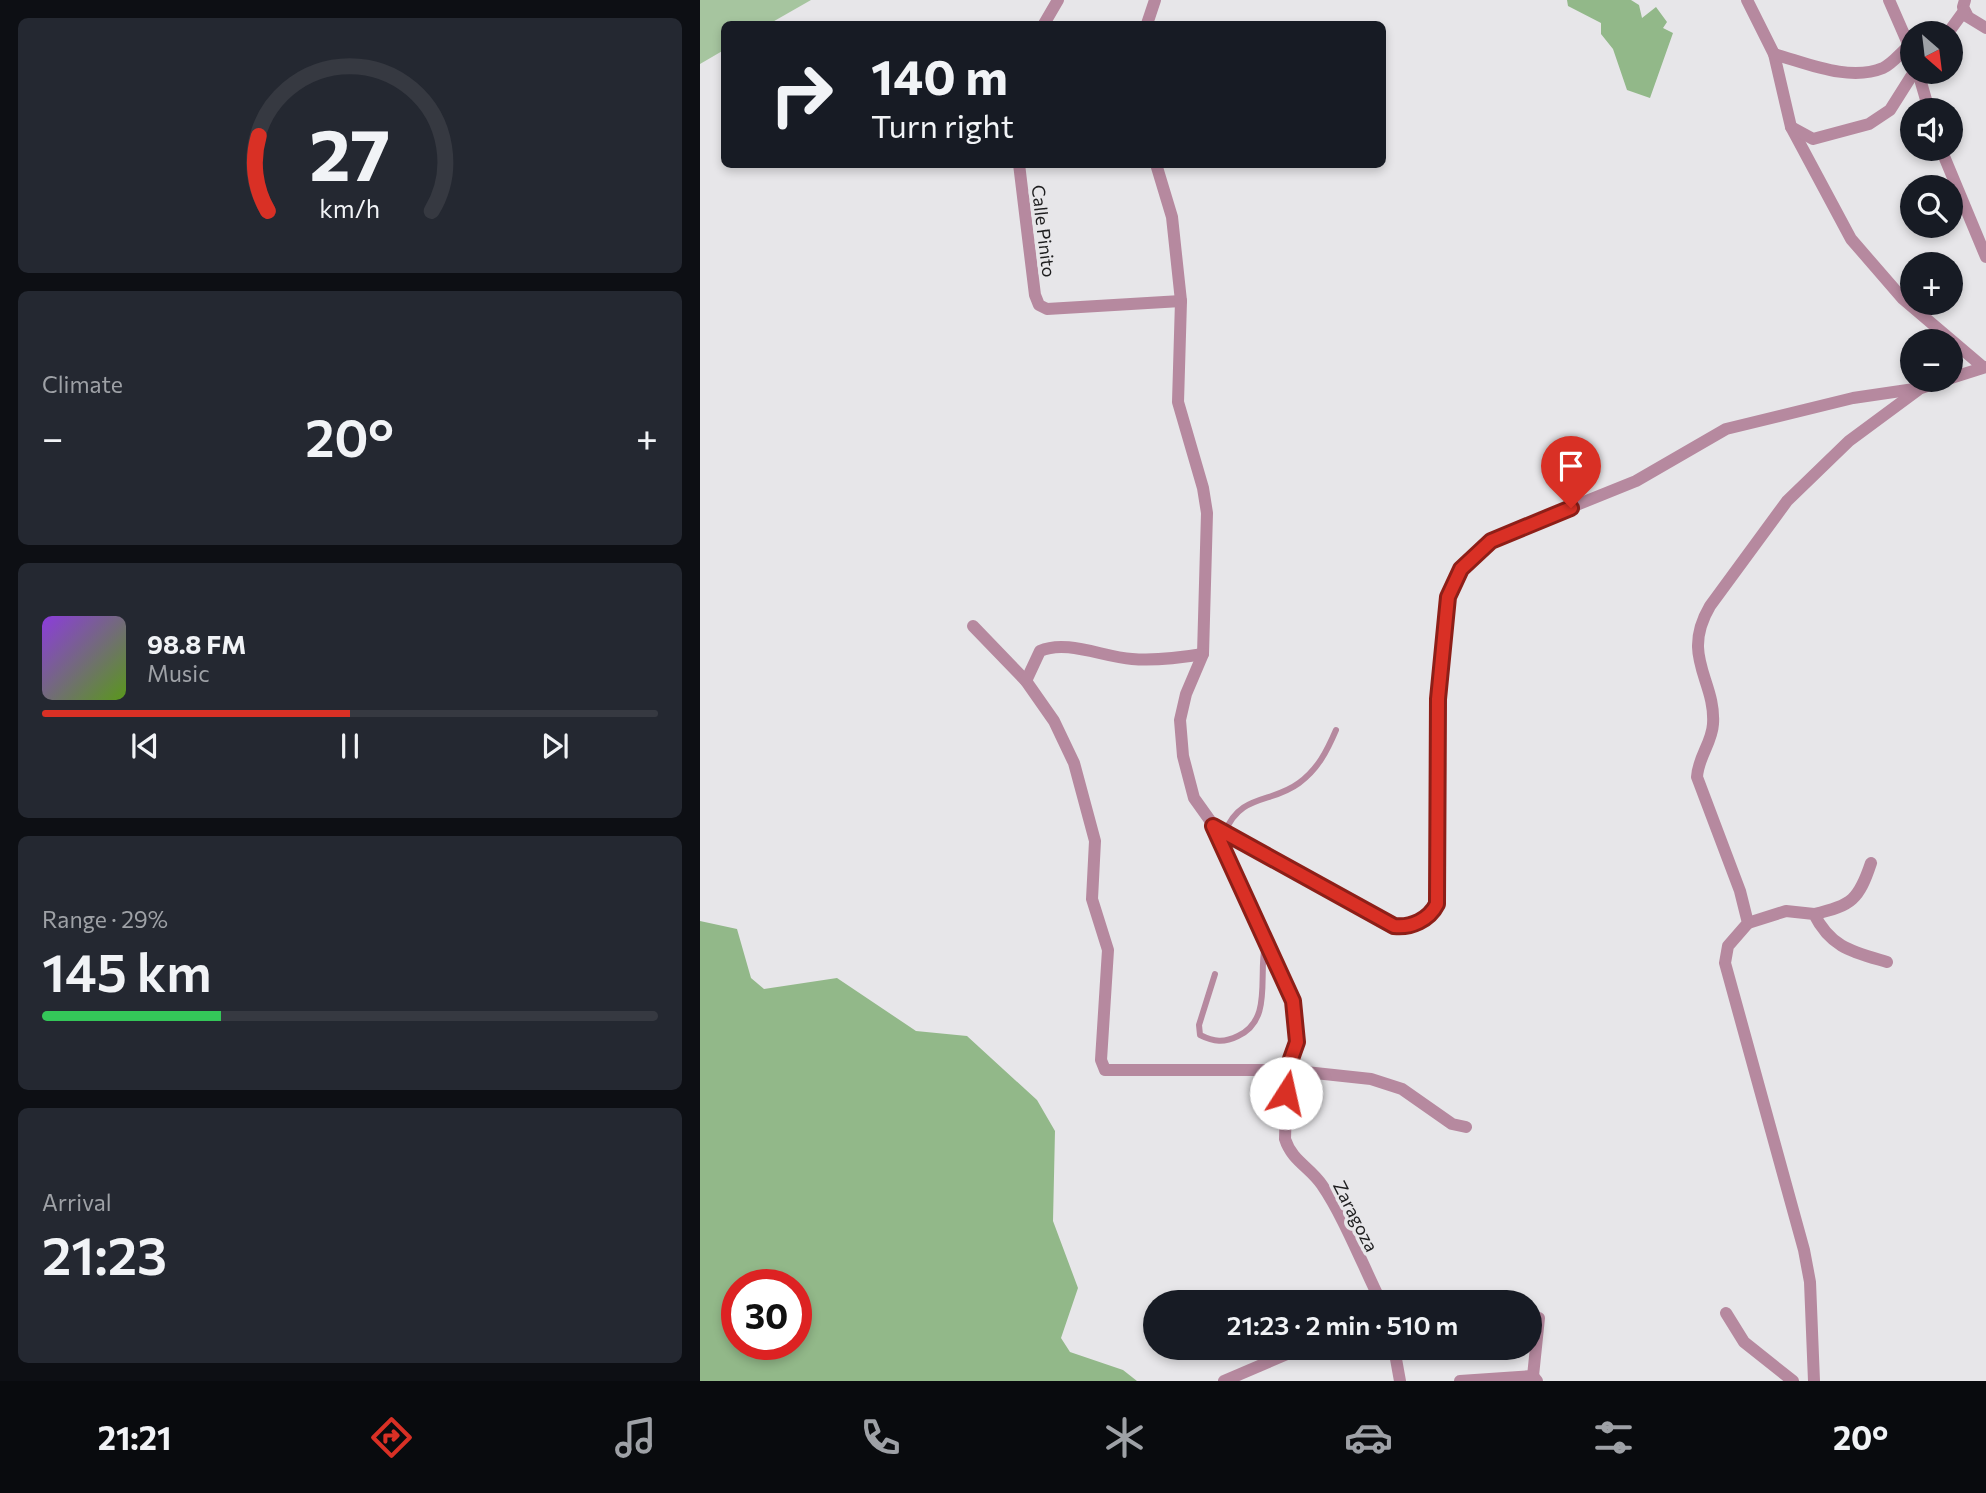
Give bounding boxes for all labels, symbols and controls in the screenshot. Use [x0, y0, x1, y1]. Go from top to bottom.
north arrow [1900, 21, 1964, 84]
map controls [1900, 21, 1963, 392]
text: 140 m [871, 45, 1008, 105]
icon: right [756, 49, 847, 140]
button: sound [1900, 98, 1963, 161]
text: Turn right [871, 105, 1014, 145]
text: 27 [310, 108, 390, 197]
button: search [1900, 175, 1963, 238]
street label: Calle Pinito [1027, 184, 1061, 278]
text: km/h [320, 193, 380, 223]
button: + [1900, 252, 1963, 315]
button: − [1900, 329, 1963, 392]
text: Climate [42, 370, 123, 398]
text: 20° [305, 404, 394, 468]
text: − [42, 413, 64, 460]
text: + [636, 413, 658, 460]
pin [1541, 436, 1601, 508]
icon: arrive [1552, 447, 1590, 485]
text: 98.8 FM [147, 628, 246, 659]
text: Music [147, 659, 210, 687]
icon: previous [126, 727, 164, 765]
icon: pause [331, 727, 369, 765]
icon: next [536, 727, 574, 765]
text: Range · 29% [42, 905, 168, 933]
text: 145 km [42, 939, 212, 1003]
position arrow [1249, 1056, 1323, 1130]
street label: Zaragoza [1329, 1177, 1383, 1255]
text: Arrival [42, 1188, 112, 1216]
text: 21:23 [42, 1222, 167, 1286]
speed limit sign: 30 [721, 1269, 812, 1360]
text: 21:23 · 2 min · 510 m [1227, 1309, 1458, 1340]
icon: directions [367, 1413, 416, 1462]
icon: music [611, 1413, 660, 1462]
icon: phone [856, 1413, 905, 1462]
icon: climate [1100, 1413, 1149, 1462]
icon: car [1344, 1413, 1393, 1462]
icon: filters [1589, 1413, 1638, 1462]
text: 21:21 [98, 1417, 172, 1457]
text: 20° [1833, 1417, 1888, 1457]

